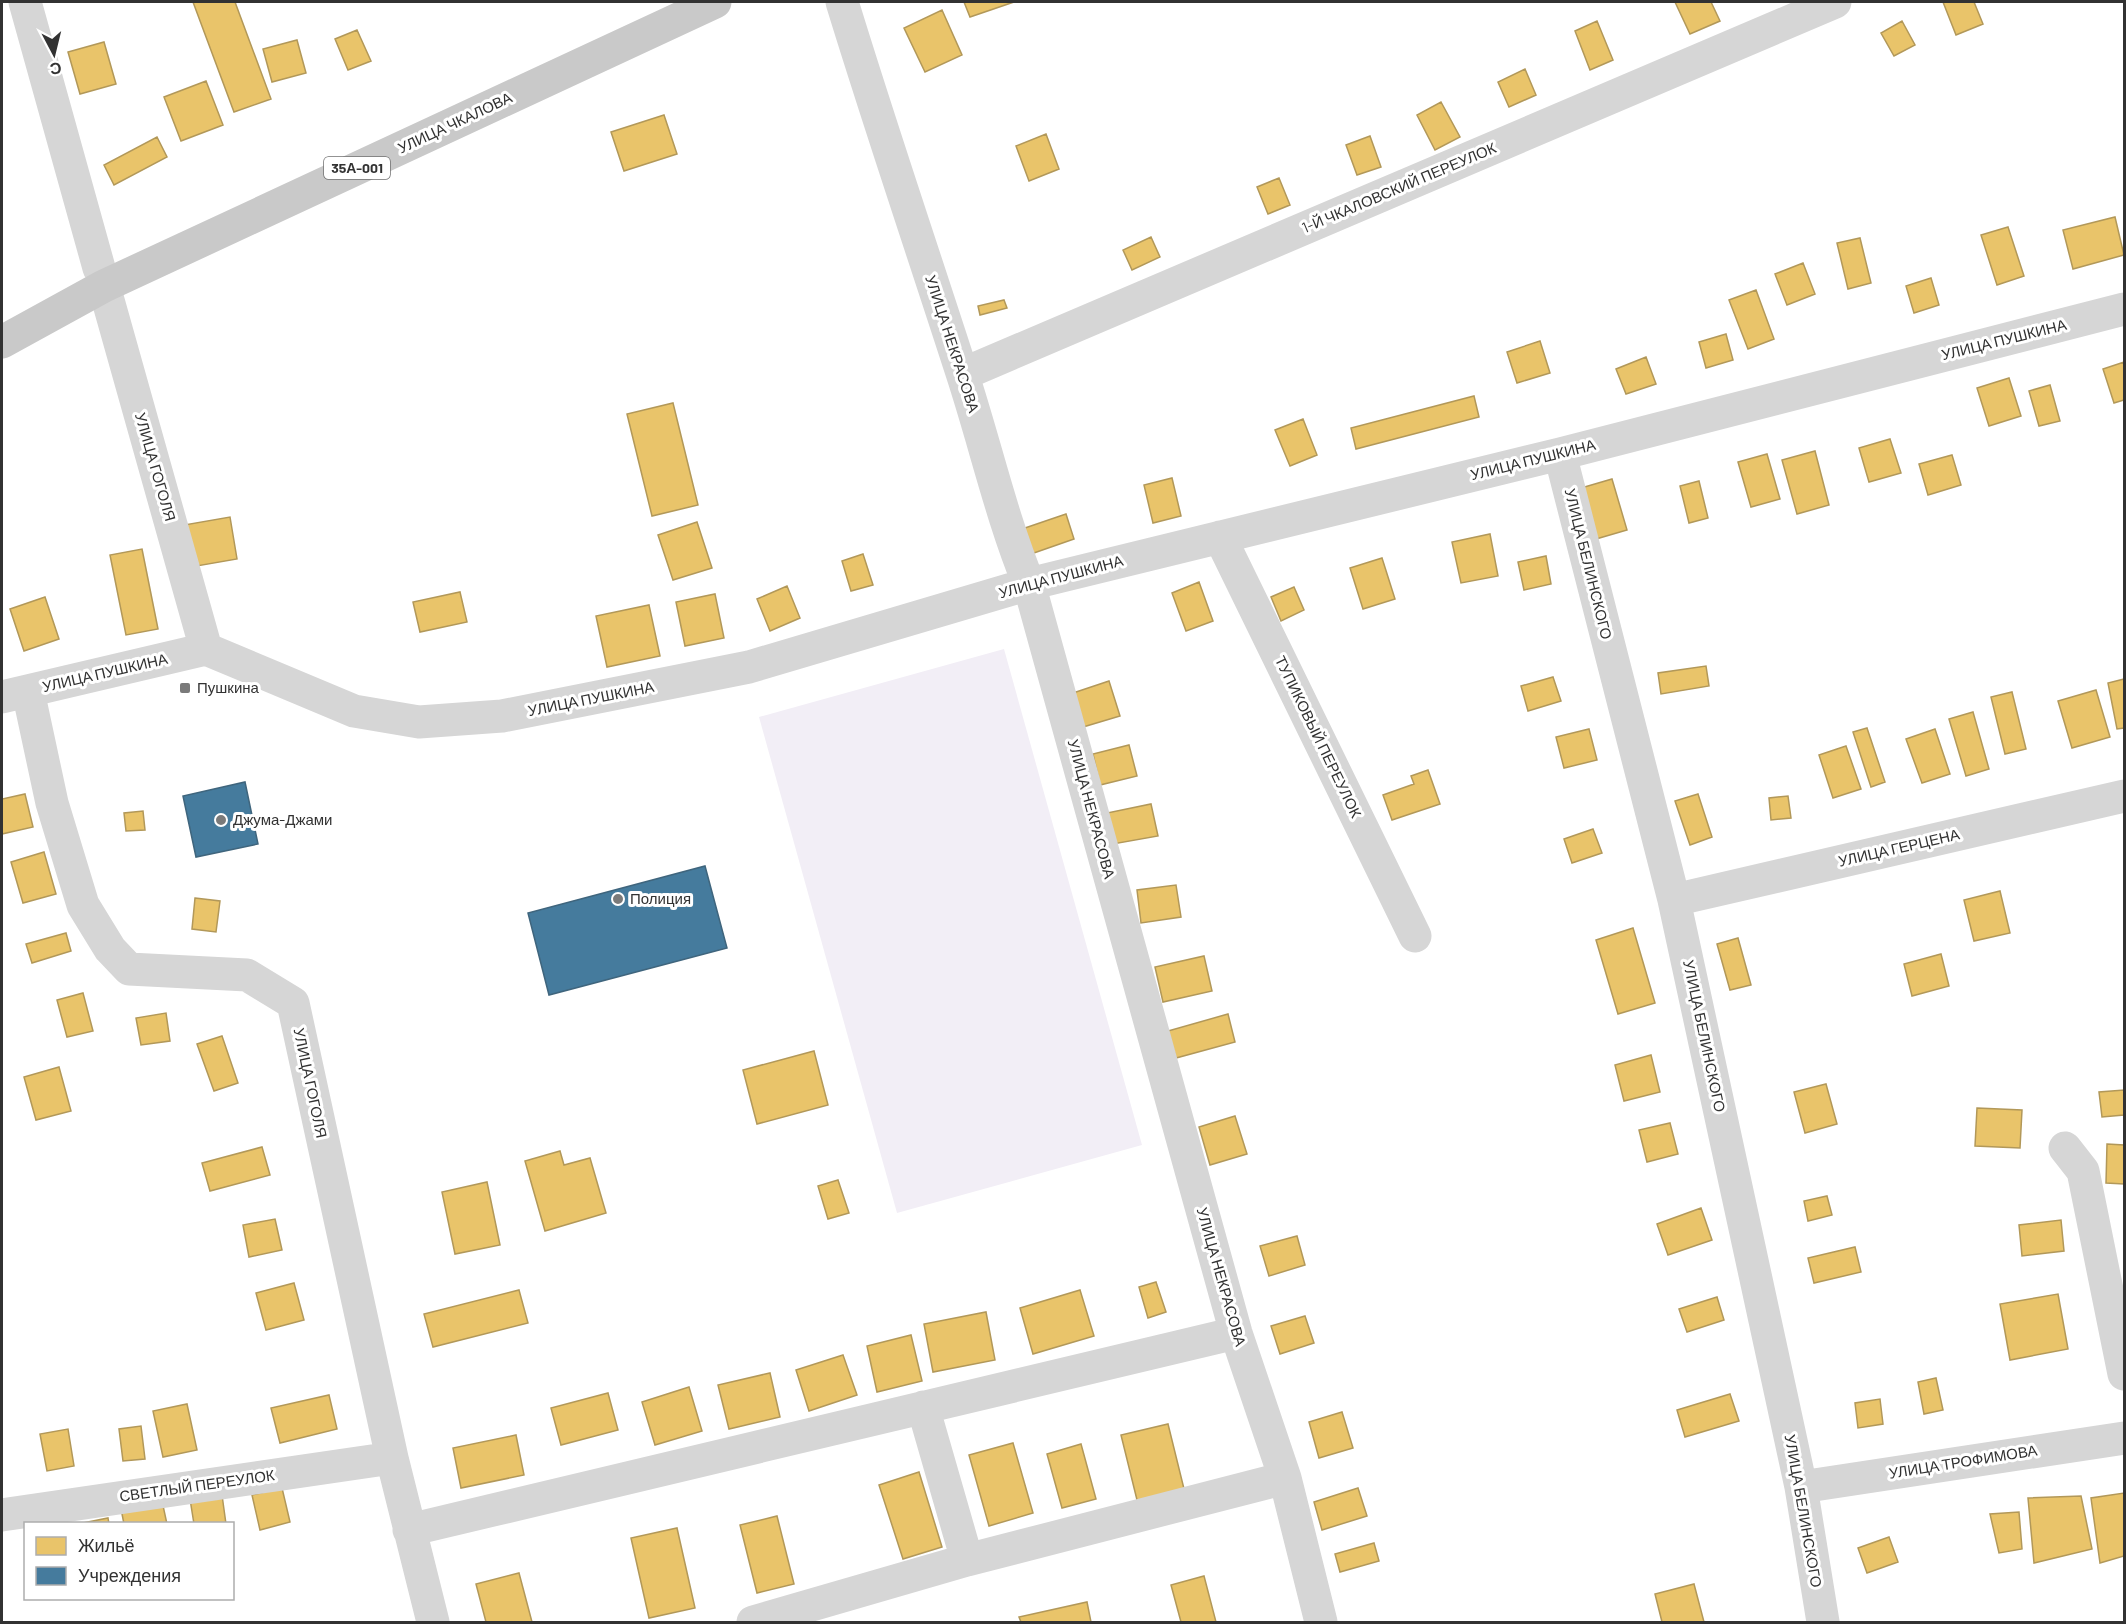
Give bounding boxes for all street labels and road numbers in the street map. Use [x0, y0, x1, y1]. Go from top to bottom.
street label: УЛИЦА ЧКАЛОВА [395, 88, 515, 156]
street label: 1-Й ЧКАЛОВСКИЙ ПЕРЕУЛОК [1299, 138, 1499, 236]
road number: 35А-001 [324, 157, 390, 179]
street label: УЛИЦА НЕКРАСОВА [922, 273, 984, 415]
street label: УЛИЦА ПУШКИНА [1939, 315, 2068, 363]
street label: УЛИЦА ГОГОЛЯ [132, 410, 180, 523]
street label: УЛИЦА ПУШКИНА [1468, 435, 1597, 483]
street label: УЛИЦА БЕЛИНСКОГО [1561, 486, 1616, 641]
street label: УЛИЦА ПУШКИНА [997, 551, 1125, 601]
street label: УЛИЦА ПУШКИНА [40, 649, 169, 695]
street label: ТУПИКОВЫЙ ПЕРЕУЛОК [1272, 653, 1366, 821]
street label: УЛИЦА ПУШКИНА [526, 677, 655, 719]
street label: УЛИЦА НЕКРАСОВА [1065, 737, 1119, 880]
street label: УЛИЦА ГЕРЦЕНА [1836, 824, 1961, 870]
street label: УЛИЦА БЕЛИНСКОГО [1680, 958, 1730, 1114]
street label: УЛИЦА ГОГОЛЯ [291, 1026, 331, 1140]
street label: УЛИЦА НЕКРАСОВА [1194, 1205, 1250, 1348]
street label: УЛИЦА БЕЛИНСКОГО [1782, 1433, 1826, 1589]
street label: УЛИЦА ТРОФИМОВА [1887, 1440, 2038, 1482]
street label: СВЕТЛЫЙ ПЕРЕУЛОК [118, 1465, 276, 1505]

